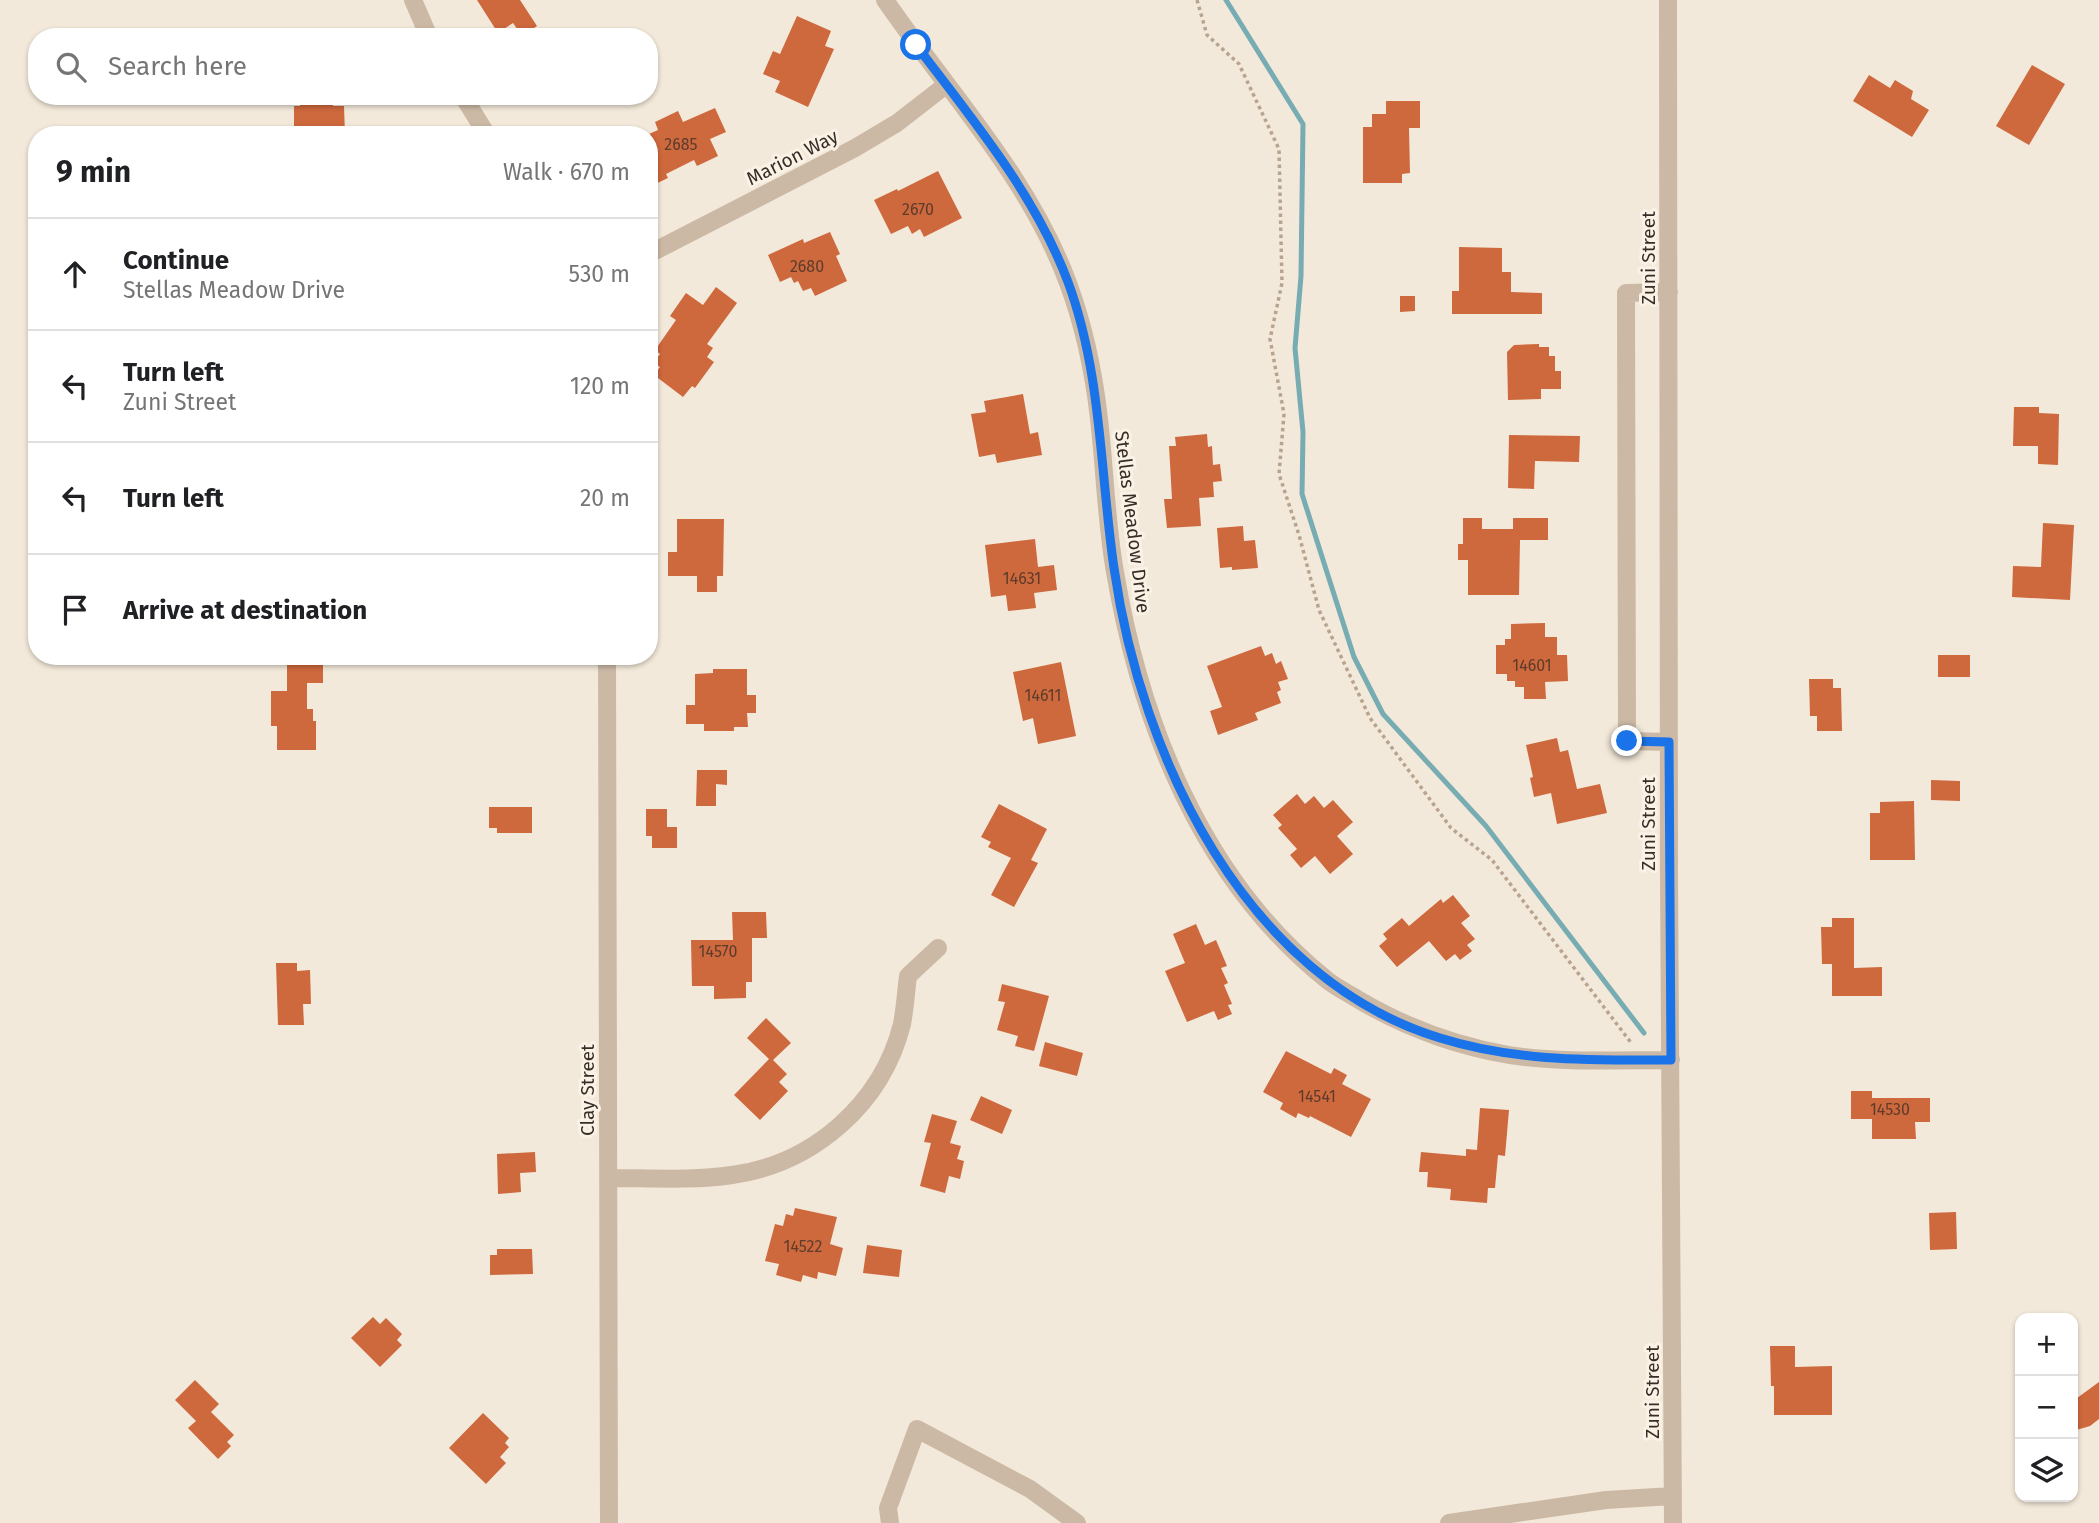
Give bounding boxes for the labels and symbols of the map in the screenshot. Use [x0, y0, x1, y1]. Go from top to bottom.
route start [900, 29, 931, 60]
street label: Marion Way [743, 124, 842, 190]
house number: 2685 [664, 135, 698, 154]
house number: 2670 [902, 200, 934, 219]
street label: Zuni Street [1637, 211, 1660, 305]
house number: 2680 [790, 257, 824, 276]
street label: Stellas Meadow Drive [1110, 430, 1155, 614]
house number: 14631 [1003, 569, 1041, 588]
house number: 14601 [1512, 656, 1552, 675]
house number: 14611 [1025, 686, 1061, 705]
route end [1611, 725, 1642, 756]
street label: Zuni Street [1637, 777, 1660, 871]
house number: 14570 [699, 942, 737, 961]
street label: Clay Street [576, 1044, 599, 1136]
house number: 14541 [1298, 1087, 1336, 1106]
house number: 14530 [1870, 1100, 1910, 1119]
house number: 14522 [784, 1237, 823, 1256]
street label: Zuni Street [1641, 1345, 1664, 1439]

